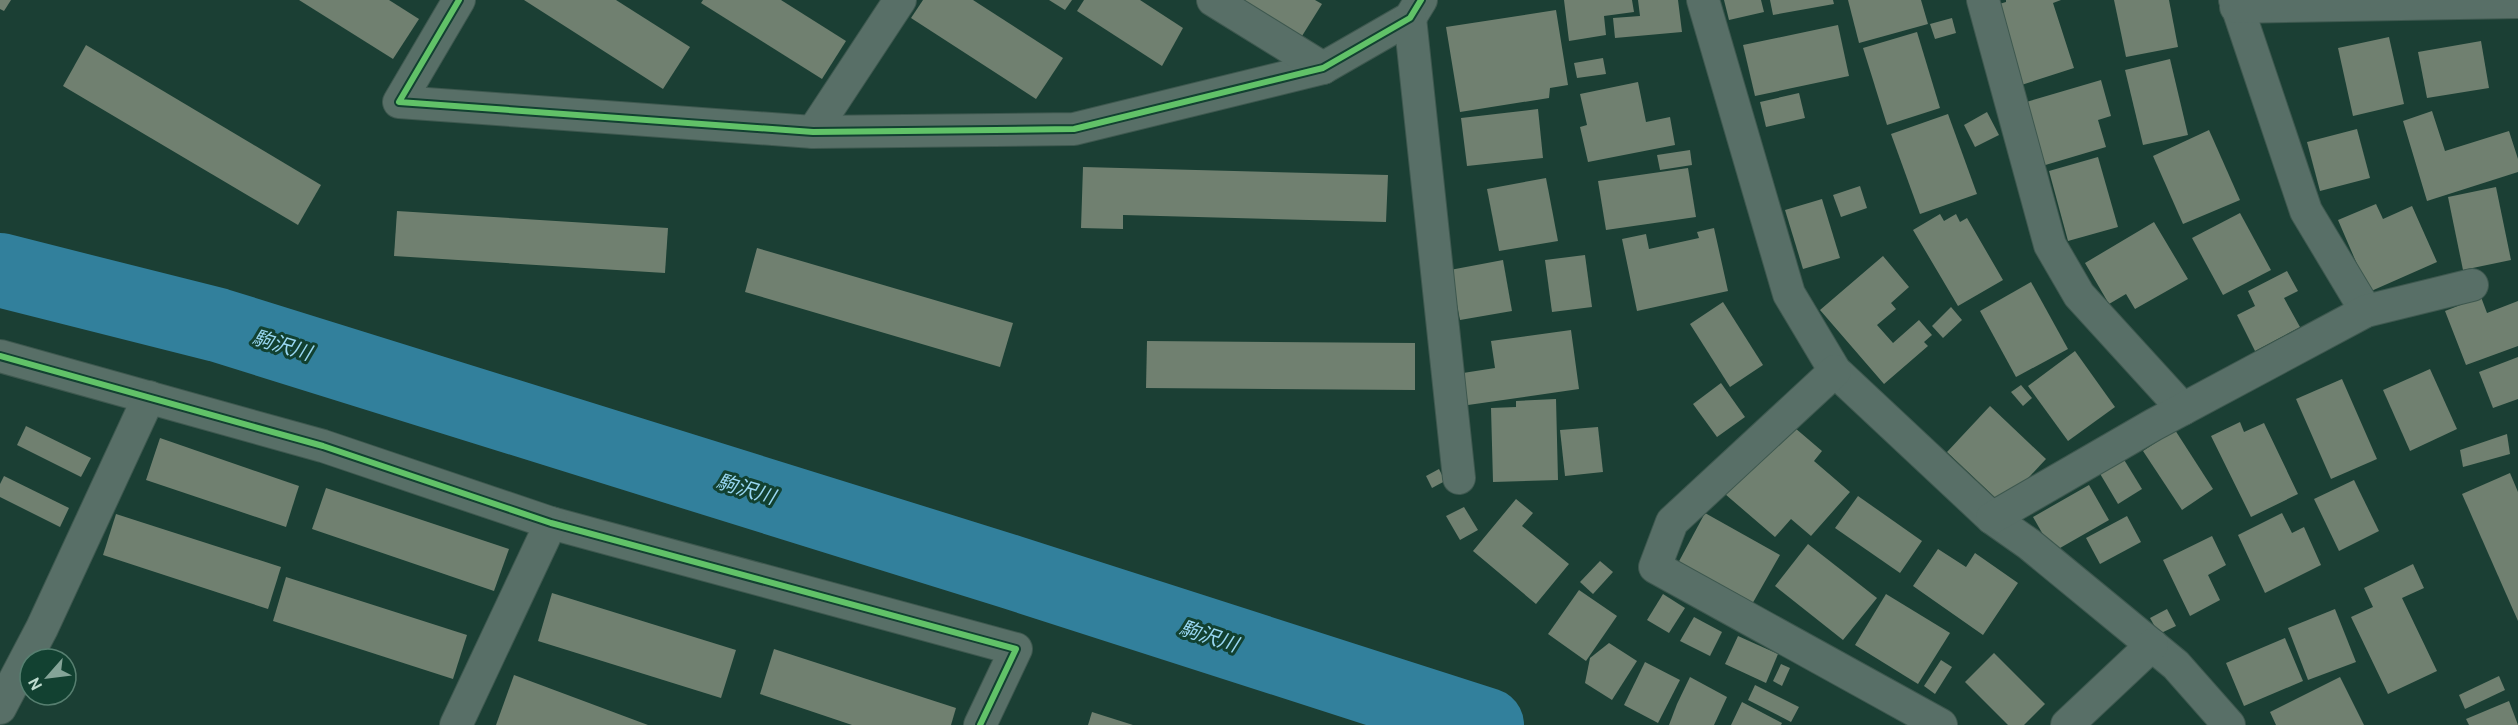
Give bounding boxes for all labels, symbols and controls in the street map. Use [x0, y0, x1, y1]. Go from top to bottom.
water label: 駒沢川 [250, 325, 316, 366]
water label: 駒沢川 [714, 469, 780, 510]
water label: 駒沢川 [1177, 615, 1243, 657]
north arrow [18, 647, 78, 707]
text: N [24, 674, 46, 693]

